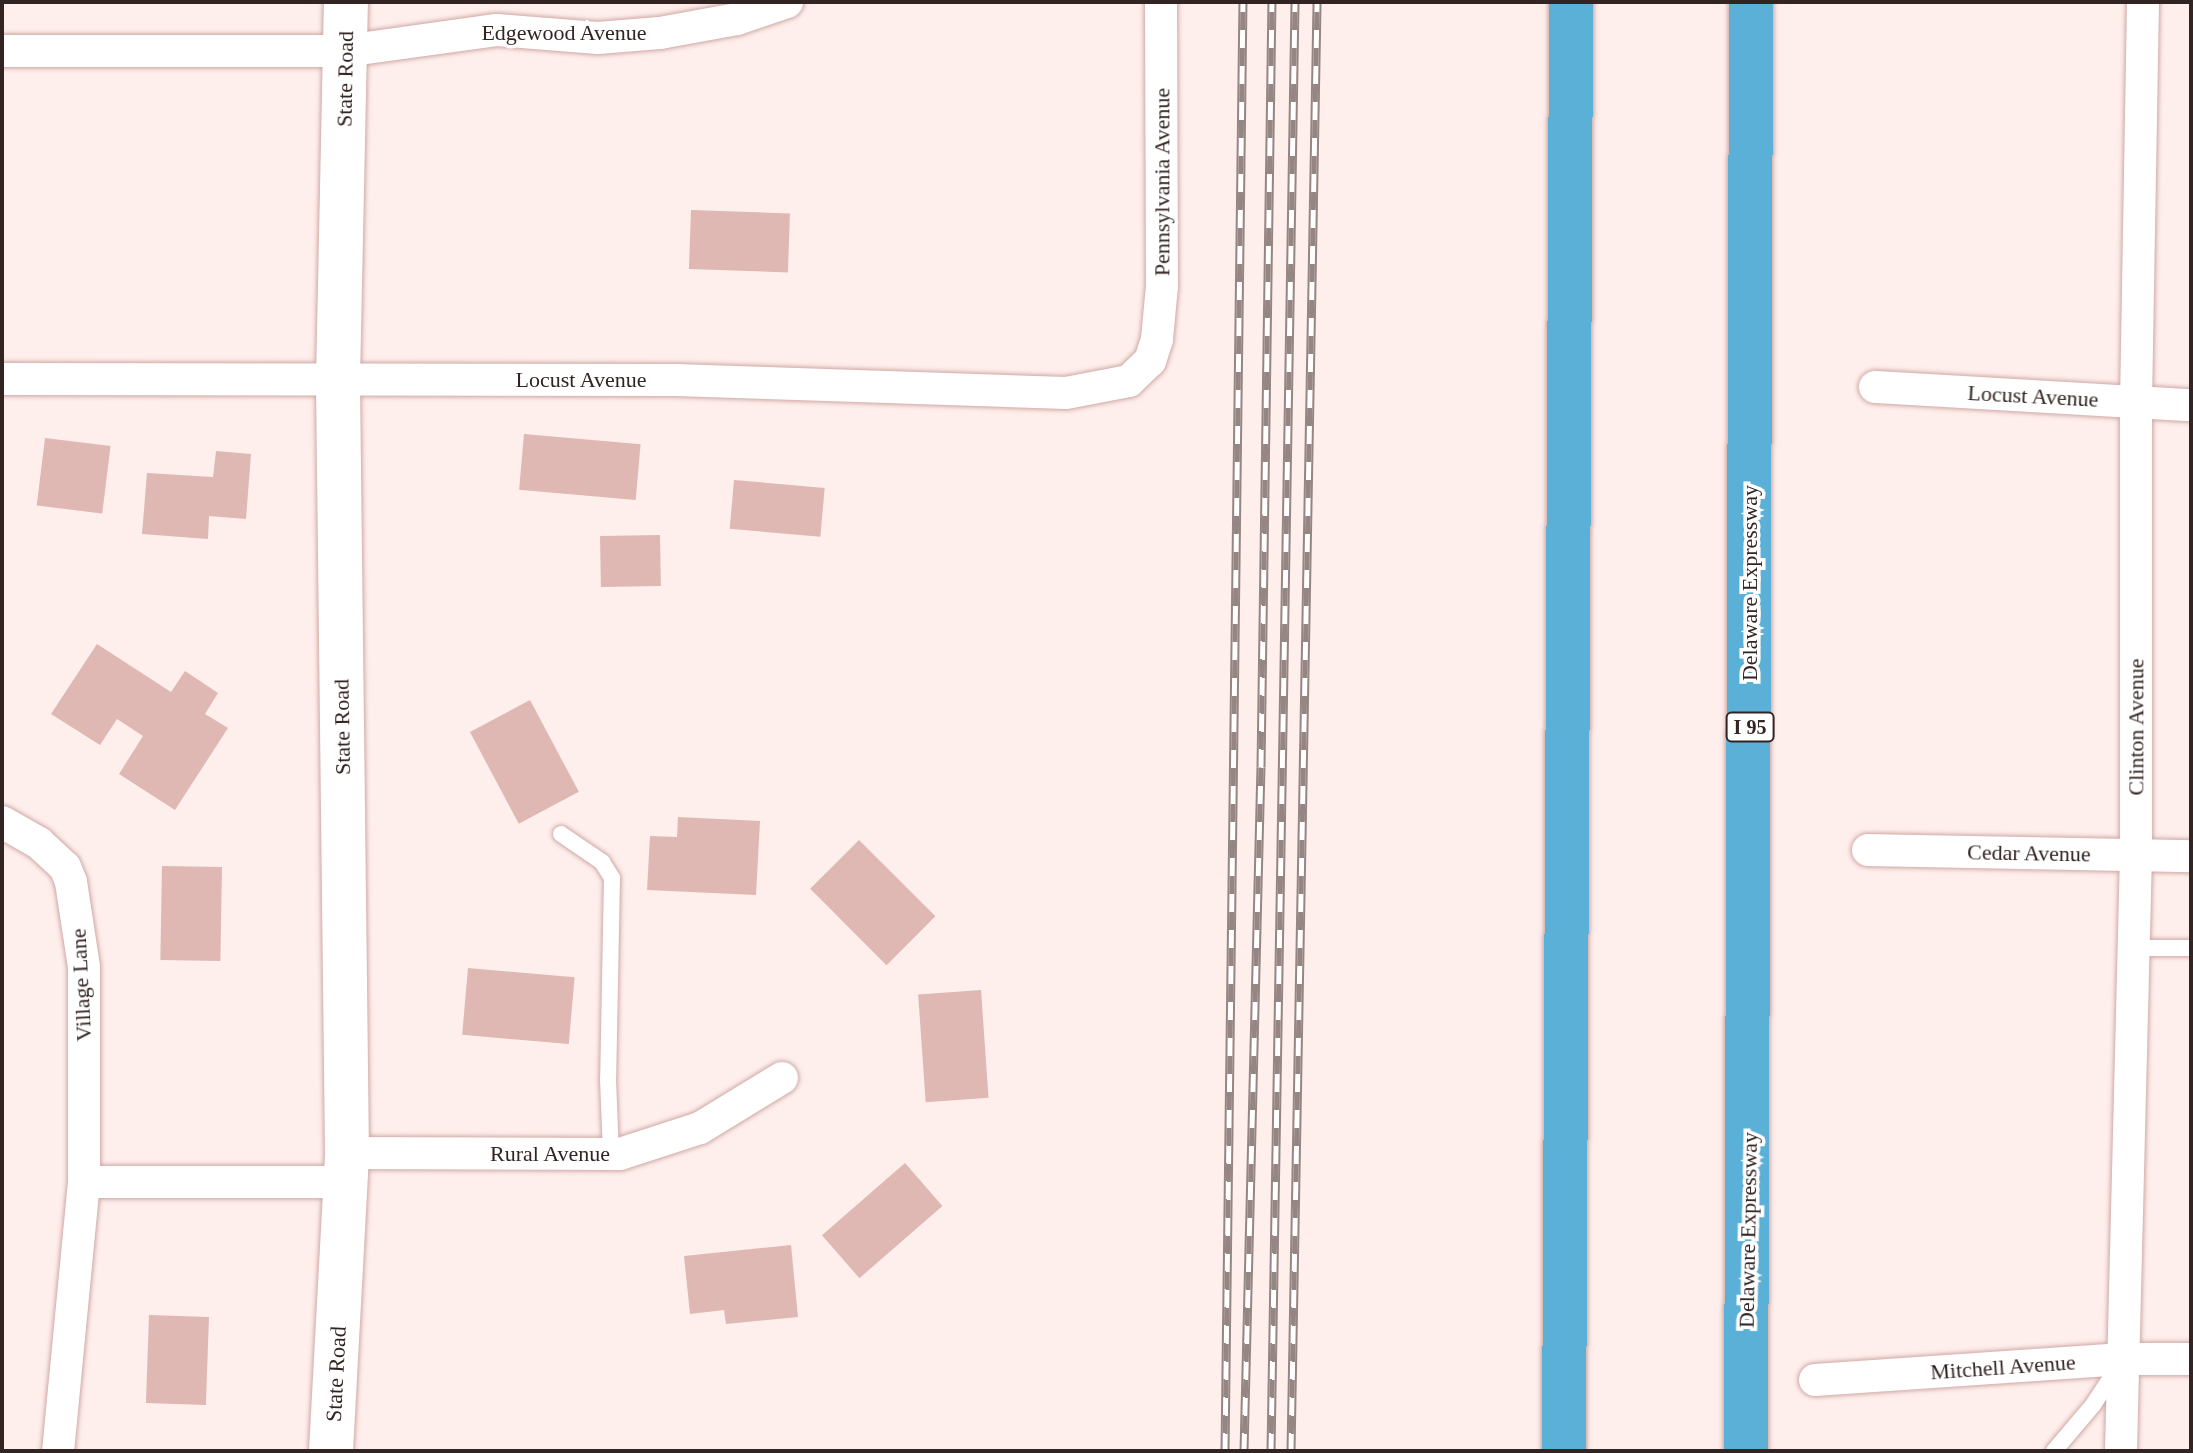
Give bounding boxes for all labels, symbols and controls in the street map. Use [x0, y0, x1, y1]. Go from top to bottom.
street label: Edgewood Avenue [481, 20, 647, 46]
street label: State Road [331, 31, 359, 127]
street label: Pennsylvania Avenue [1149, 87, 1175, 277]
street label: Locust Avenue [515, 367, 647, 393]
street label: Locust Avenue [1966, 379, 2100, 413]
street label: Delaware Expressway [1737, 485, 1763, 681]
street label: Clinton Avenue [2123, 658, 2149, 796]
street label: State Road [328, 679, 356, 775]
road number: I 95 [1724, 711, 1776, 743]
street label: Cedar Avenue [1966, 839, 2092, 867]
street label: Village Lane [65, 928, 97, 1042]
street label: Delaware Expressway [1733, 1132, 1763, 1328]
street label: Rural Avenue [489, 1141, 611, 1167]
street label: State Road [320, 1325, 352, 1423]
street label: Mitchell Avenue [1929, 1349, 2077, 1385]

